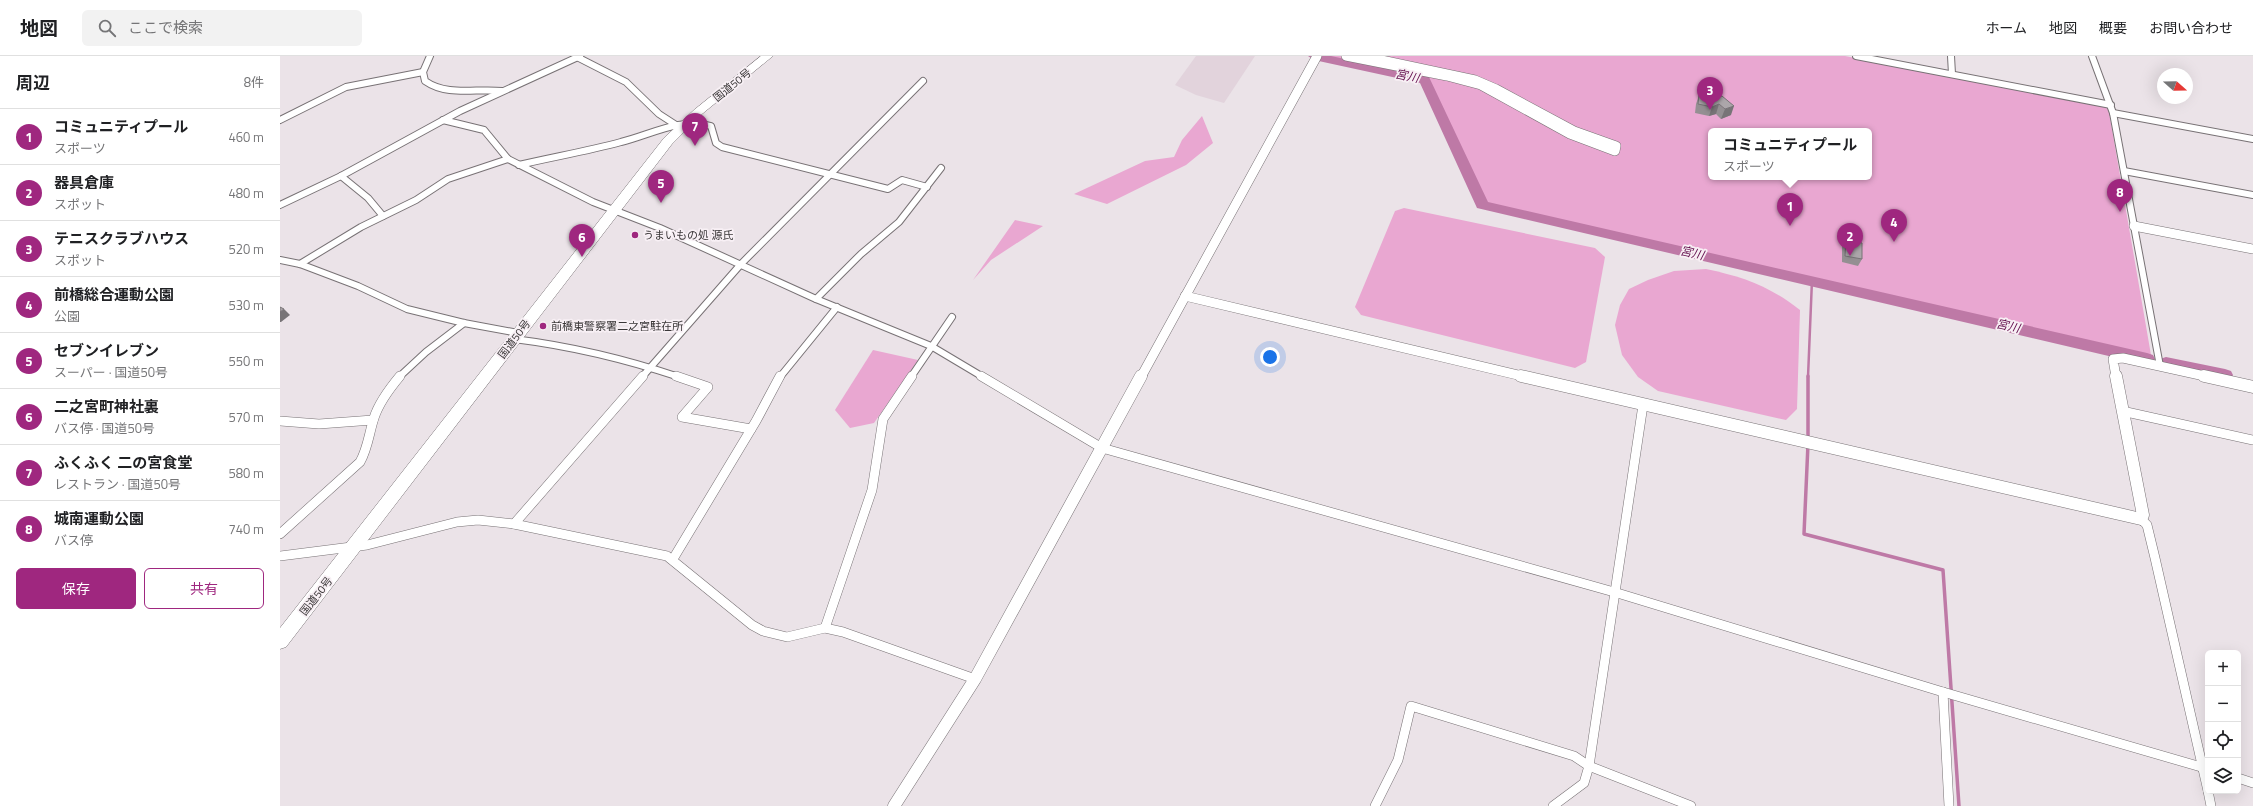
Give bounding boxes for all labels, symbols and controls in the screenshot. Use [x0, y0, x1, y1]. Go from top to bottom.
search box [82, 10, 362, 46]
text: 地図 [20, 13, 58, 42]
text: ここで検索 [128, 16, 203, 39]
icon: search [96, 17, 118, 39]
text: ホーム [1985, 17, 2027, 38]
text: 地図 [2049, 17, 2077, 38]
text: 概要 [2099, 17, 2127, 38]
text: お問い合わせ [2149, 17, 2233, 38]
water label: 宮川 [1393, 64, 1423, 88]
street label: 国道50号 [709, 65, 755, 105]
north arrow [2157, 68, 2193, 104]
text: 周辺 [16, 70, 50, 96]
text: 8件 [244, 72, 264, 92]
pin: 3 [1697, 77, 1723, 110]
pin: 7 [682, 113, 708, 146]
text: コミュニティプール [54, 115, 188, 138]
text: 1 [25, 127, 33, 147]
text: 460 m [228, 127, 264, 147]
popup [1708, 128, 1872, 180]
text: コミュニティプール [1723, 133, 1857, 156]
text: スポーツ [54, 138, 106, 158]
text: スポーツ [1723, 156, 1775, 176]
pin: 5 [648, 170, 674, 203]
text: 器具倉庫 [54, 171, 114, 194]
pin: 8 [2107, 179, 2133, 212]
text: 2 [25, 183, 33, 203]
text: 480 m [228, 183, 264, 203]
pin: 1 [1777, 193, 1803, 226]
text: スポット [54, 194, 106, 214]
pin: 4 [1881, 209, 1907, 242]
pin: 2 [1837, 223, 1863, 256]
pin: 6 [569, 224, 595, 257]
text: テニスクラブハウス [54, 227, 189, 250]
place label: うまいもの処 源氏 [643, 227, 733, 243]
marker: うまいもの処 源氏 [630, 230, 640, 240]
text: 3 [25, 239, 33, 259]
text: 520 m [228, 239, 264, 259]
water label: 宮川 [1678, 241, 1708, 265]
text: スポット [54, 250, 106, 270]
text: 前橋総合運動公園 [54, 283, 174, 306]
text: 4 [25, 295, 33, 315]
text: 530 m [228, 295, 264, 315]
text: 公園 [54, 306, 80, 326]
water label: 宮川 [1994, 314, 2024, 338]
street label: 国道50号 [494, 316, 534, 362]
place label: 前橋東警察署二之宮駐在所 [551, 318, 684, 334]
marker: 前橋東警察署二之宮駐在所 [538, 321, 548, 331]
text: セブンイレブン [54, 339, 159, 362]
your location [1260, 347, 1280, 367]
text: 5 [25, 351, 33, 371]
text: 550 m [228, 351, 264, 371]
text: スーパー · 国道50号 [54, 362, 168, 382]
text: 二之宮町神社裏 [54, 395, 159, 418]
text: 6 [25, 407, 33, 427]
text: 570 m [228, 407, 264, 427]
text: バス停 · 国道50号 [54, 418, 155, 438]
text: ふくふく 二の宮食堂 [54, 451, 192, 474]
text: 7 [25, 463, 33, 483]
text: 580 m [228, 463, 264, 483]
text: レストラン · 国道50号 [54, 474, 181, 494]
text: 城南運動公園 [54, 507, 144, 530]
text: 8 [25, 519, 33, 539]
text: 740 m [228, 519, 264, 539]
text: バス停 [54, 530, 93, 550]
button: 保存 [16, 568, 136, 609]
button: 共有 [144, 568, 264, 609]
street label: 国道50号 [296, 573, 336, 619]
map controls [2205, 650, 2241, 794]
button: + [2205, 650, 2241, 686]
button: − [2205, 686, 2241, 722]
button: locate [2205, 722, 2241, 758]
button: layers [2205, 758, 2241, 794]

